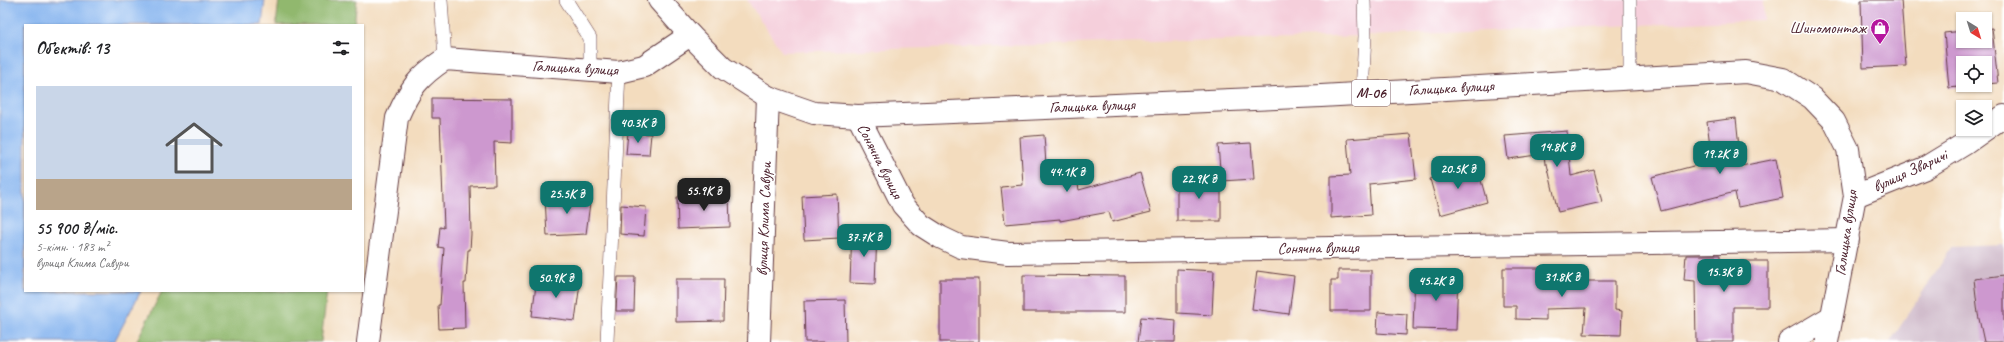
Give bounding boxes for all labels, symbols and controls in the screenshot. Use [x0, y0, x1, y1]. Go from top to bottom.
north arrow [1956, 12, 1992, 48]
map controls [1956, 12, 1992, 136]
shop icon: Шиномонтаж [1869, 17, 1891, 45]
place label: Шиномонтаж [1790, 18, 1868, 38]
icon: filters [330, 37, 352, 59]
text: Об’єктів: 13 [36, 38, 109, 59]
street label: Галицька вулиця [532, 56, 620, 80]
button: locate [1956, 56, 1992, 92]
street label: Галицька вулиця [1408, 76, 1496, 100]
road number: М-06 [1352, 80, 1390, 106]
street label: Галицька вулиця [1049, 94, 1137, 117]
button: layers [1956, 100, 1992, 136]
pin: 40.3K ₴ [601, 110, 675, 144]
icon: home [158, 112, 230, 184]
text: 40.3K ₴ [620, 115, 656, 131]
street label: Сонячна вулиця [853, 120, 908, 203]
pin: 14.8K ₴ [1520, 134, 1594, 168]
text: 14.8K ₴ [1539, 139, 1575, 155]
pin: 19.2K ₴ [1683, 141, 1757, 175]
street label: вулиця Зваричі [1870, 144, 1952, 197]
text: 19.2K ₴ [1702, 146, 1738, 162]
pin: 20.5K ₴ [1421, 156, 1495, 190]
pin: 44.1K ₴ [1030, 159, 1104, 193]
street label: вулиця Клима Савури [752, 161, 776, 276]
text: 20.5K ₴ [1440, 161, 1476, 177]
text: 44.1K ₴ [1049, 164, 1085, 180]
pin: 22.9K ₴ [1162, 166, 1236, 200]
text: 22.9K ₴ [1181, 171, 1217, 187]
pin: 55.9K ₴ [667, 178, 741, 212]
pin: 25.5K ₴ [530, 181, 604, 215]
text: 55.9K ₴ [686, 183, 722, 199]
text: 25.5K ₴ [549, 186, 585, 202]
street label: Галицька вулиця [1830, 188, 1862, 277]
text: 55 900 ₴/міс. [36, 218, 117, 239]
pin: 37.7K ₴ [827, 224, 901, 258]
text: 37.7K ₴ [846, 229, 882, 245]
street label: Сонячна вулиця [1277, 237, 1360, 259]
text: 5-кімн. · 183 m² [36, 239, 109, 255]
text: вулиця Клима Савури [36, 255, 129, 271]
pin: 15.3K ₴ [1687, 259, 1761, 293]
pin: 31.8K ₴ [1525, 264, 1599, 298]
text: 15.3K ₴ [1706, 264, 1742, 280]
pin: 50.9K ₴ [519, 265, 593, 299]
pin: 45.2K ₴ [1399, 268, 1473, 302]
text: 31.8K ₴ [1544, 269, 1580, 285]
text: 50.9K ₴ [538, 270, 574, 286]
text: 45.2K ₴ [1418, 273, 1454, 289]

